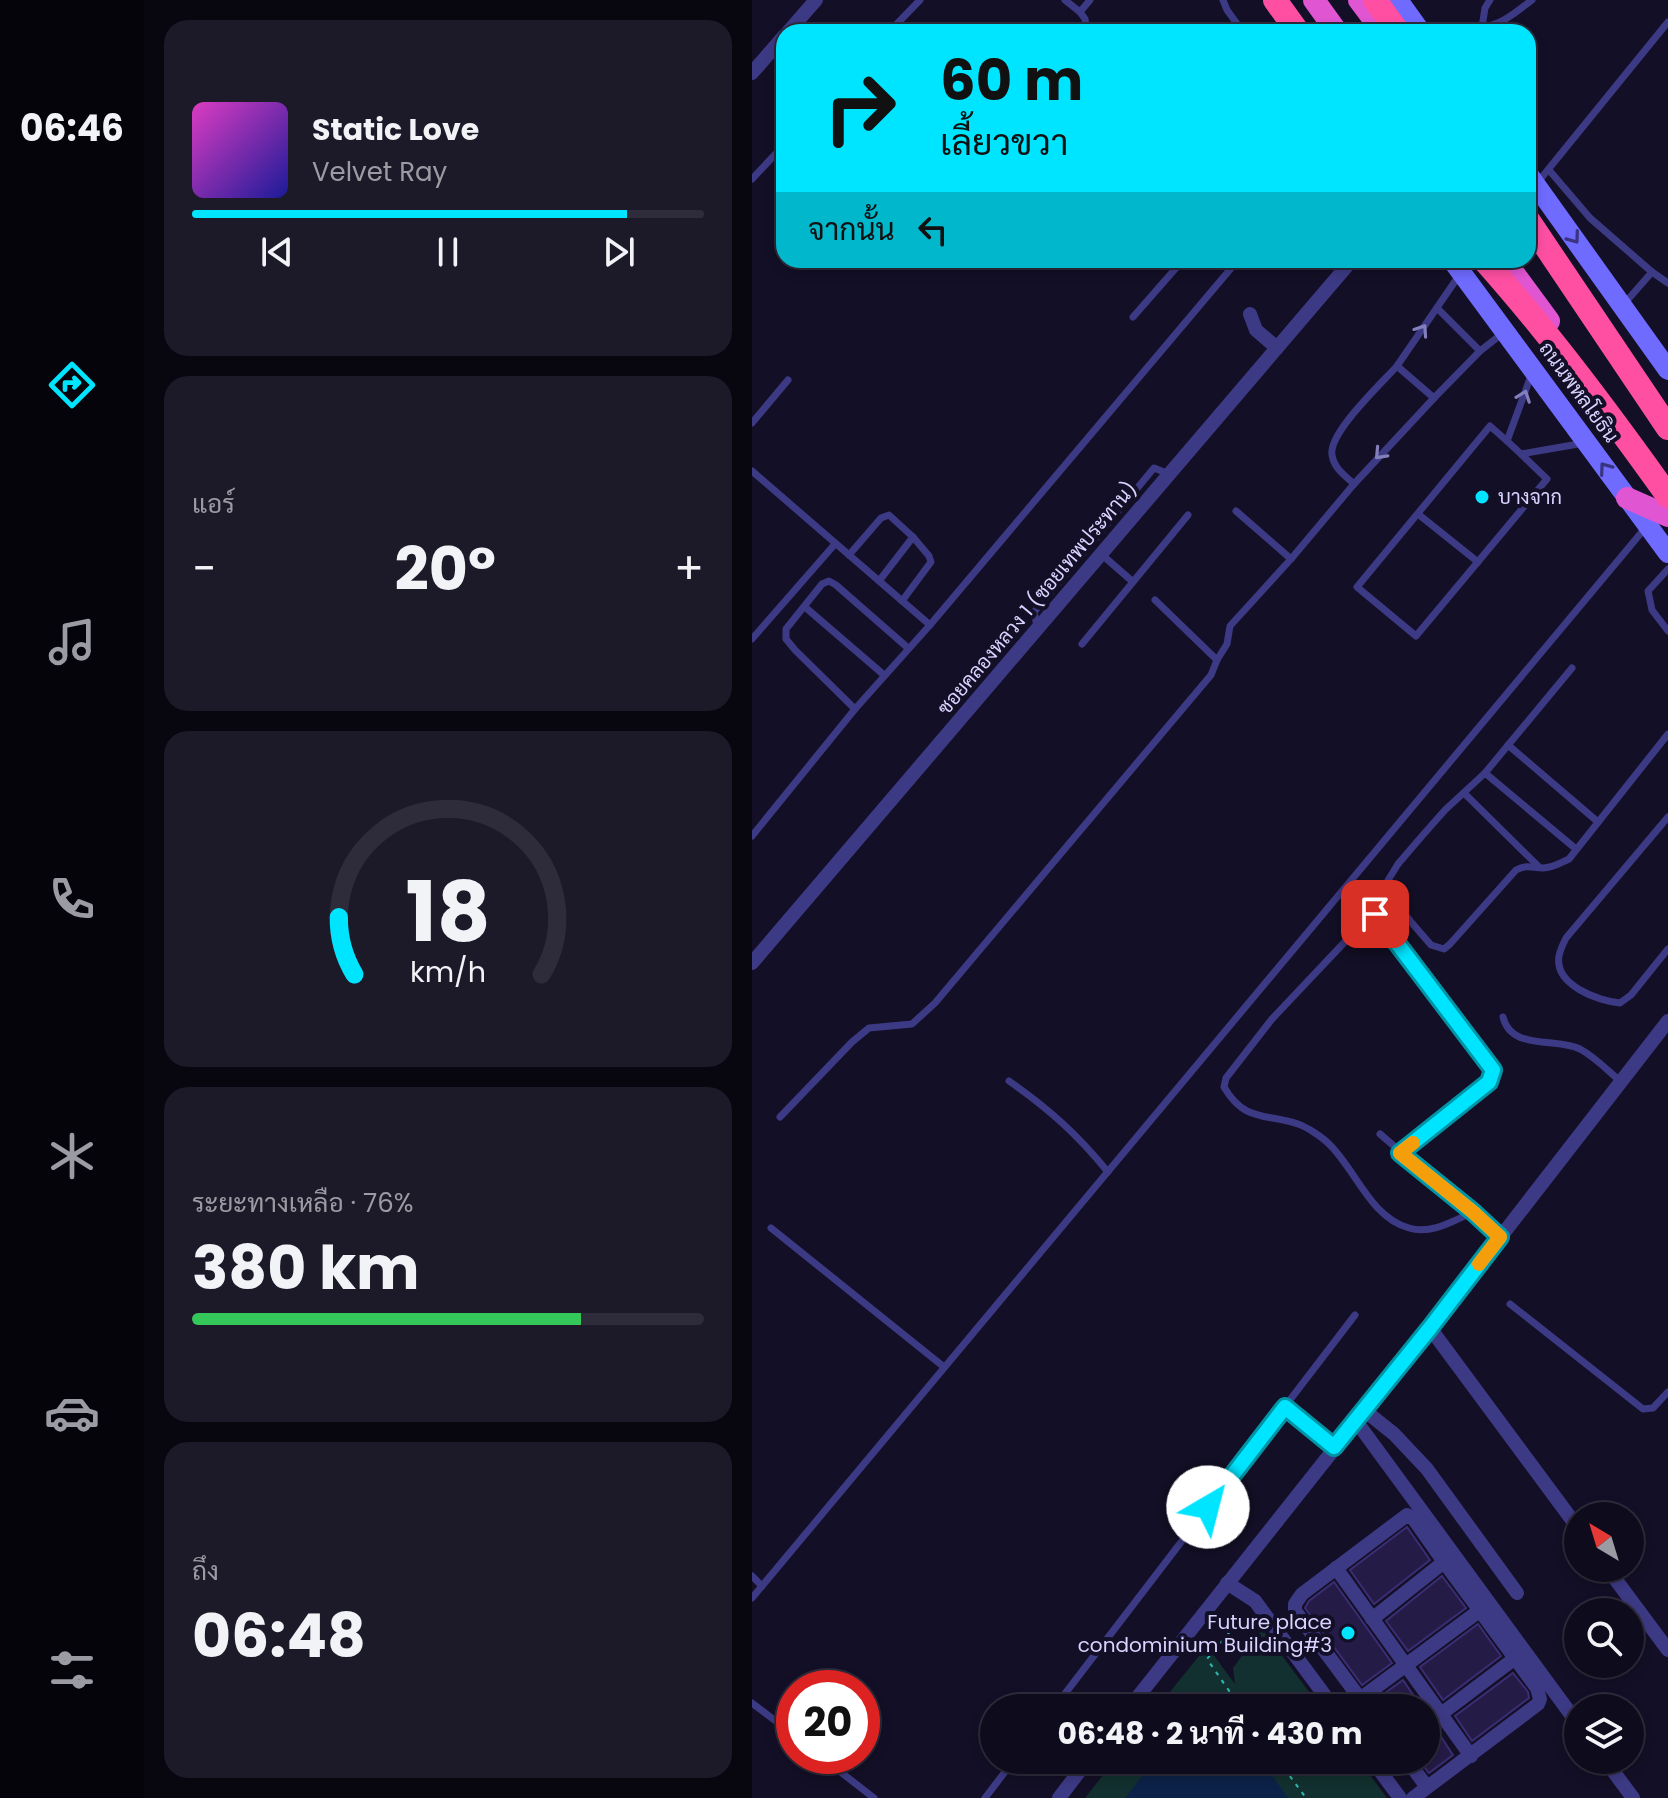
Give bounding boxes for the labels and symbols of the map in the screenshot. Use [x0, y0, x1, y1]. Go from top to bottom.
one-way arrow [1564, 229, 1579, 243]
one-way arrow [1412, 324, 1427, 338]
street label: ถนนพหลโยธิน [1533, 336, 1625, 448]
one-way arrow [1514, 390, 1530, 404]
one-way arrow [1375, 445, 1390, 459]
one-way arrow [1600, 462, 1615, 477]
street label: ซอยคลองหลวง 1 (ซอยเทพประทาน) [931, 475, 1143, 721]
place label: บางจาก [1498, 483, 1562, 511]
marker: บางจาก [1473, 488, 1491, 506]
pin [1341, 880, 1409, 948]
position arrow [1166, 1465, 1250, 1549]
north arrow [1564, 1502, 1644, 1582]
place label: Future place condominium Building#3 [1078, 1608, 1332, 1659]
marker: Future place condominium Building#3 [1339, 1624, 1357, 1642]
speed limit sign: 20 [776, 1670, 880, 1774]

